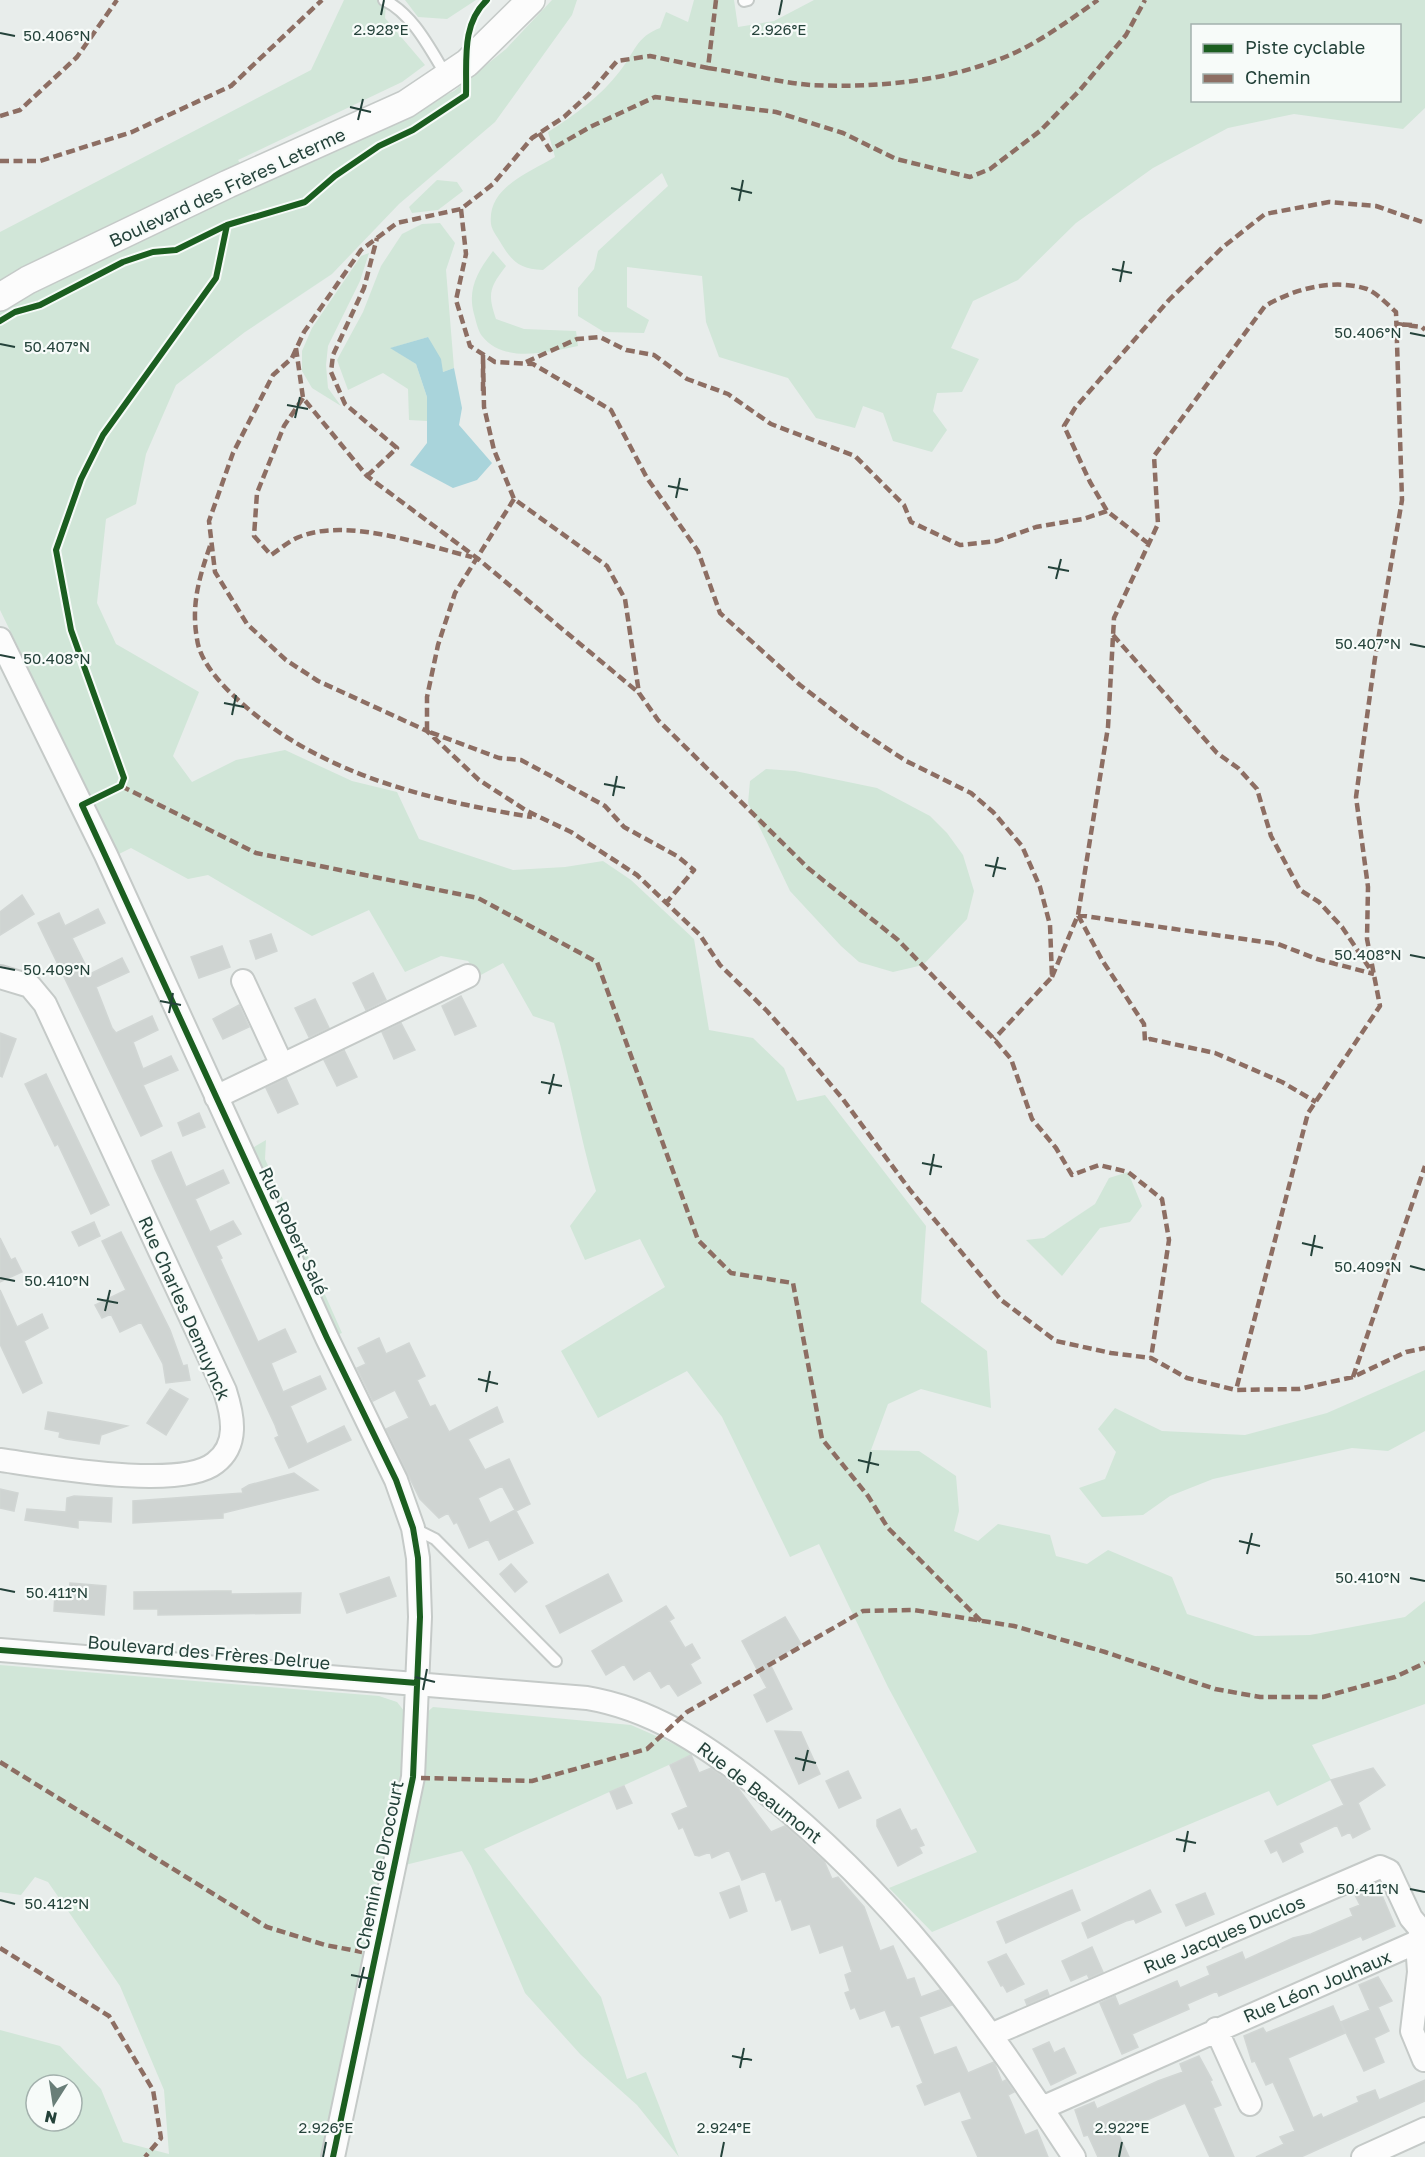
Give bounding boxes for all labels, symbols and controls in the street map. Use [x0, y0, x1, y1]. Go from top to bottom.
text: 2.928°E [353, 20, 409, 38]
text: 2.926°E [751, 20, 807, 38]
legend [1191, 24, 1401, 102]
text: 50.406°N [23, 26, 91, 44]
text: Piste cyclable [1245, 36, 1365, 58]
text: Chemin [1245, 66, 1311, 88]
street label: Boulevard des Frères Leterme [105, 123, 349, 251]
text: 50.406°N [1334, 323, 1402, 341]
text: 50.407°N [24, 337, 90, 355]
text: 50.407°N [1335, 634, 1401, 652]
text: 50.408°N [23, 649, 91, 667]
text: 50.408°N [1334, 945, 1402, 963]
text: 50.409°N [23, 960, 91, 978]
street label: Rue Robert Salé [255, 1163, 333, 1299]
street label: Rue Charles Demuynck [134, 1213, 236, 1403]
text: 50.409°N [1334, 1257, 1402, 1275]
text: 50.410°N [24, 1271, 90, 1289]
text: 50.410°N [1335, 1568, 1401, 1586]
text: 50.411°N [26, 1583, 88, 1601]
street label: Boulevard des Frères Delrue [87, 1630, 331, 1674]
street label: Rue de Beaumont [693, 1737, 827, 1847]
street label: Chemin de Drocourt [350, 1778, 408, 1952]
text: 50.411°N [1337, 1879, 1399, 1897]
street label: Rue Jacques Duclos [1140, 1890, 1308, 1978]
text: 50.412°N [25, 1894, 89, 1912]
street label: Rue Léon Jouhaux [1240, 1945, 1394, 2027]
north arrow [24, 2073, 84, 2133]
text: N [43, 2107, 59, 2129]
text: 2.926°E [298, 2118, 354, 2136]
text: 2.924°E [697, 2118, 751, 2136]
text: 2.922°E [1095, 2118, 1149, 2136]

